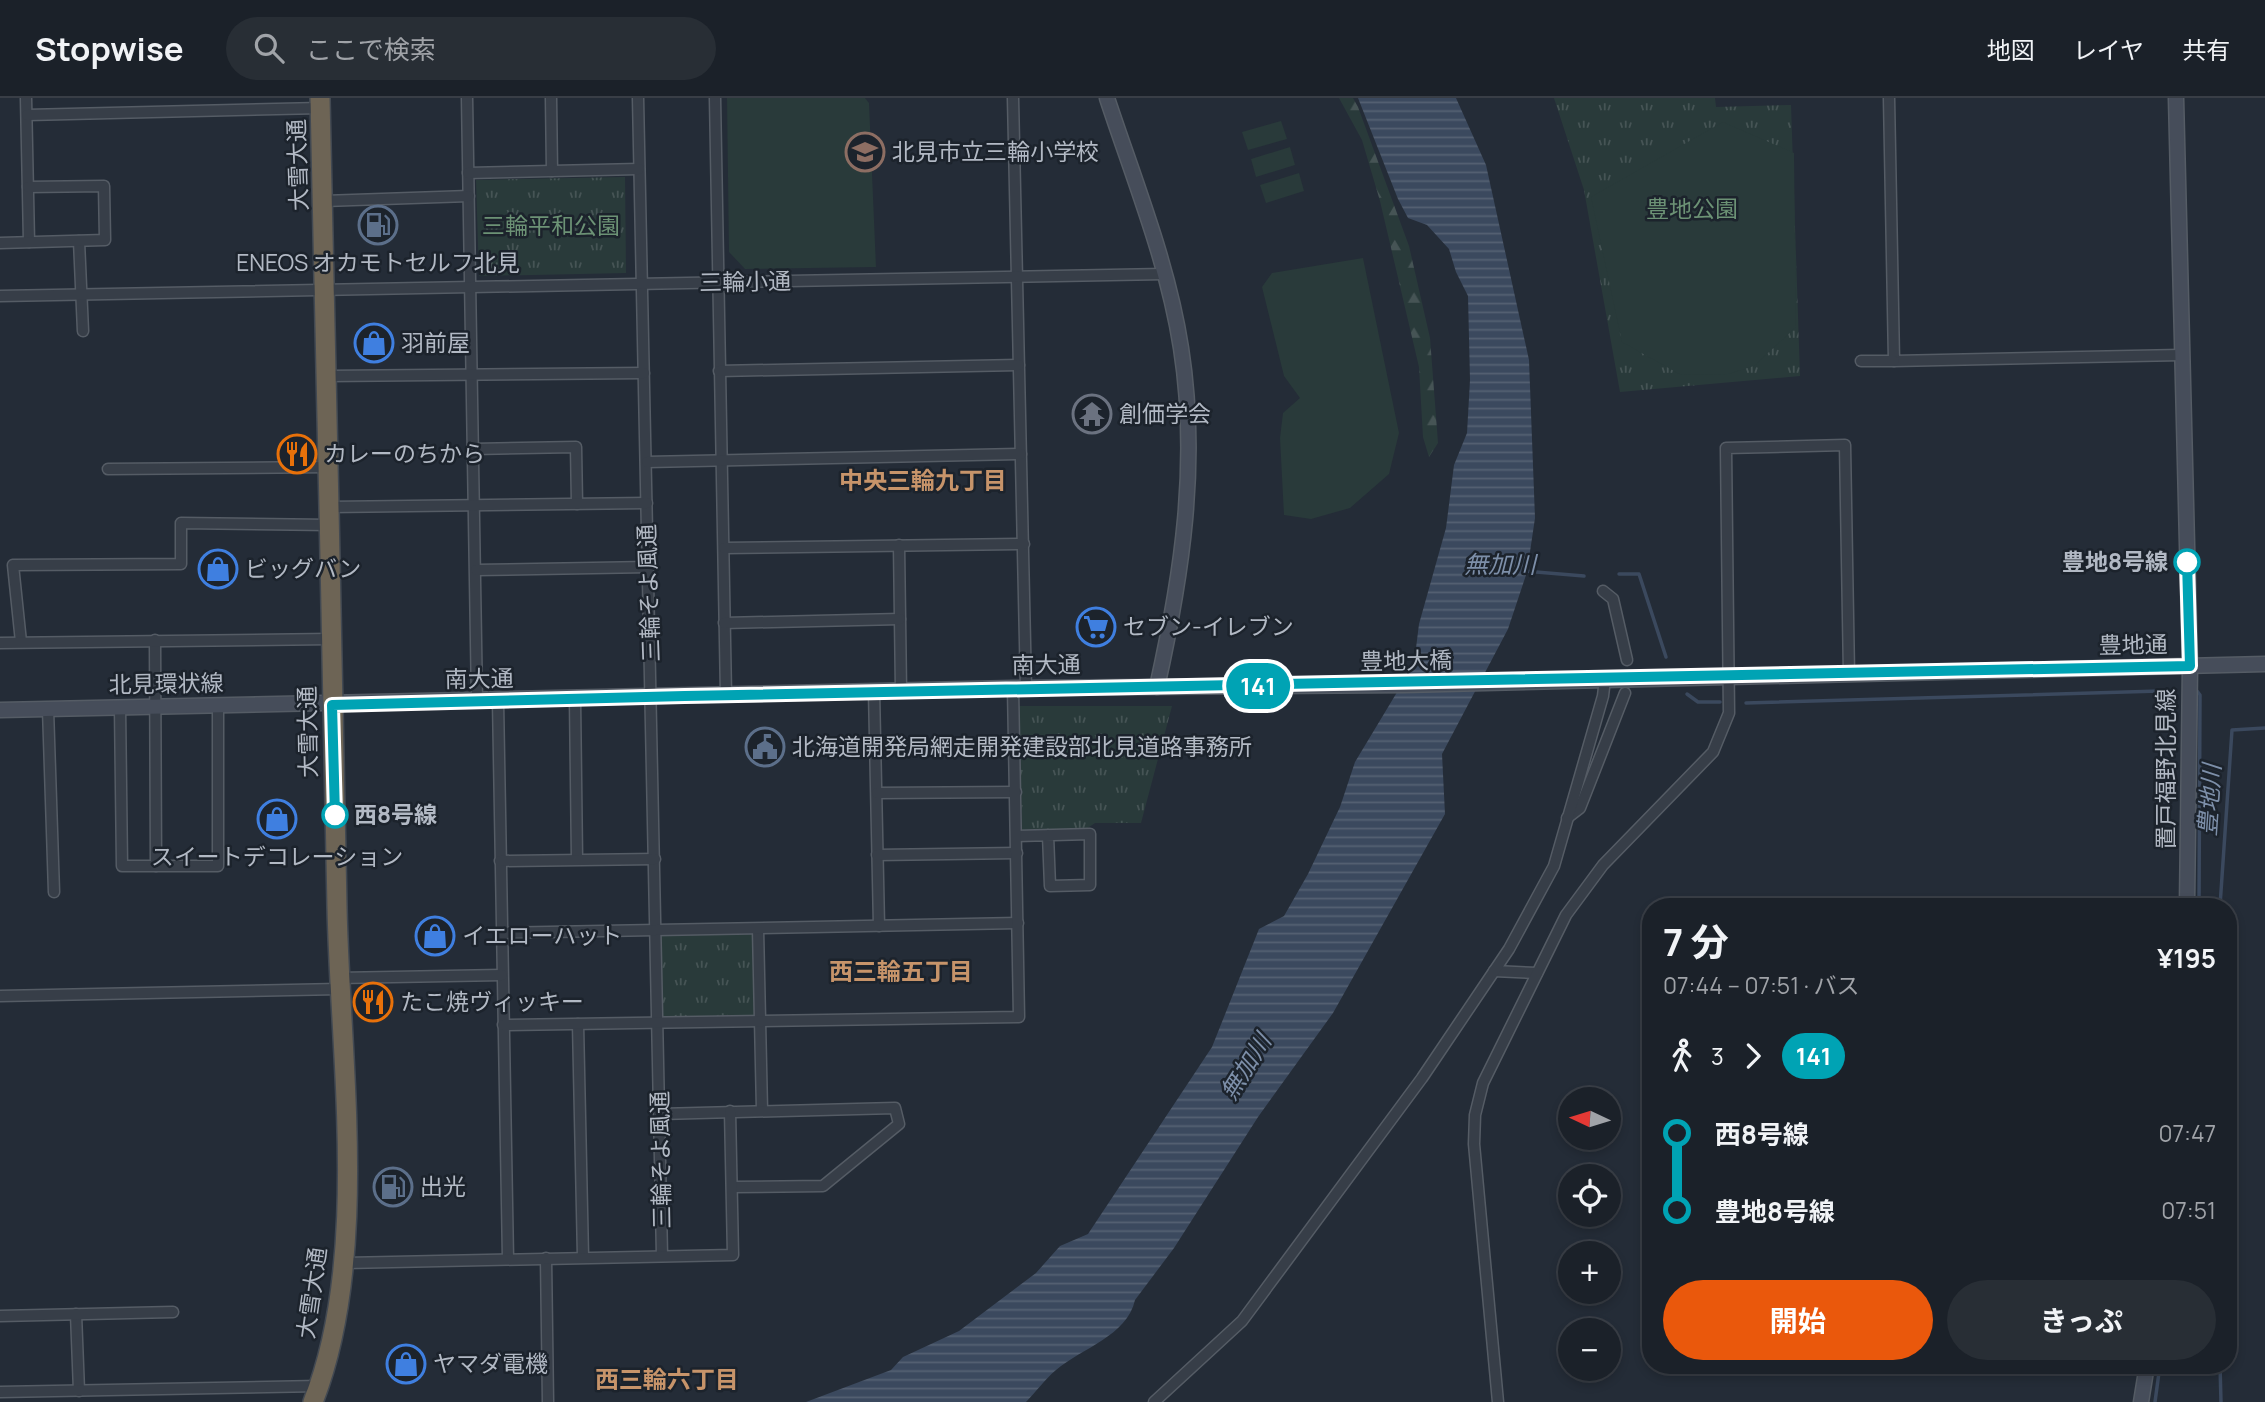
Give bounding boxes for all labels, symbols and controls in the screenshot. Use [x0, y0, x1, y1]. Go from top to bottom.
search box [226, 17, 716, 80]
text: Stopwise [35, 26, 184, 71]
icon: search [250, 29, 288, 67]
text: ここで検索 [306, 31, 436, 67]
text: 地図 [1987, 33, 2035, 66]
text: レイヤ [2073, 33, 2144, 66]
text: 共有 [2182, 33, 2230, 66]
street label: 大雪大通 [279, 119, 315, 212]
school or university icon: 北見市立三輪小学校 [844, 131, 886, 173]
place label: 北見市立三輪小学校 [892, 135, 1099, 167]
park label: 豊地公園 [1646, 192, 1738, 224]
fuel station icon: ENEOS オカモトセルフ北見 [357, 204, 399, 246]
park label: 三輪平和公園 [482, 209, 620, 241]
place label: ENEOS オカモトセルフ北見 [236, 246, 520, 278]
street label: 三輪小通 [699, 264, 791, 298]
shop icon: 羽前屋 [353, 322, 395, 364]
place label: 羽前屋 [401, 326, 470, 358]
temple icon: 創価学会 [1071, 393, 1113, 435]
place label: 創価学会 [1119, 397, 1211, 429]
restaurant icon: カレーのちから [276, 433, 318, 475]
place label: カレーのちから [324, 437, 485, 469]
district label: 中央三輪九丁目 [839, 463, 1007, 496]
street label: 三輪そよ風通 [630, 524, 666, 663]
place label: 豊地8号線 [2062, 545, 2168, 577]
water label: 無加川 [1464, 547, 1539, 580]
shop icon: ビッグバン [197, 548, 239, 590]
marker: 豊地8号線 [2174, 549, 2200, 575]
place label: ビッグバン [245, 552, 361, 584]
supermarket icon: セブン-イレブン [1075, 606, 1117, 648]
place label: セブン-イレブン [1123, 610, 1294, 642]
street label: 豊地通 [2098, 627, 2168, 661]
street label: 豊地大橋 [1360, 643, 1452, 677]
street label: 南大通 [1011, 647, 1081, 681]
street label: 南大通 [444, 661, 514, 695]
line badge: 141 [1218, 663, 1298, 709]
street label: 北見環状線 [108, 666, 224, 700]
text: 141 [1240, 669, 1276, 702]
street label: 大雪大通 [290, 686, 324, 778]
street label: 置戸福野北見線 [2149, 689, 2181, 850]
public building icon: 北海道開発局網走開発建設部北見道路事務所 [744, 726, 786, 768]
place label: 北海道開発局網走開発建設部北見道路事務所 [792, 730, 1252, 762]
water label: 豊地川 [2190, 760, 2228, 837]
shop icon: スイートデコレーション [256, 798, 298, 840]
place label: 西8号線 [354, 798, 437, 830]
marker: 西8号線 [322, 802, 348, 828]
place label: スイートデコレーション [151, 840, 403, 872]
shop icon: イエローハット [414, 915, 456, 957]
text: 7 分 [1663, 915, 1729, 967]
place label: イエローハット [462, 919, 622, 951]
text: ¥195 [2157, 940, 2216, 976]
district label: 西三輪五丁目 [829, 954, 973, 987]
text: 07:44 – 07:51 · バス [1663, 969, 1860, 1001]
restaurant icon: たこ焼ヴィッキー [352, 981, 394, 1023]
place label: たこ焼ヴィッキー [400, 985, 584, 1017]
water label: 無加川 [1212, 1024, 1279, 1105]
icon: walk [1663, 1037, 1701, 1075]
icon: forward [1734, 1037, 1772, 1075]
text: 141 [1796, 1039, 1831, 1072]
text: 3 [1711, 1040, 1724, 1072]
north arrow [1558, 1087, 1620, 1150]
map controls [1558, 1087, 1621, 1381]
street label: 三輪そよ風通 [643, 1091, 677, 1229]
text: 西8号線 [1715, 1116, 1809, 1152]
text: 07:47 [2158, 1117, 2216, 1149]
button: locate [1558, 1164, 1621, 1227]
fuel station icon: 出光 [372, 1166, 414, 1208]
place label: 出光 [420, 1170, 466, 1202]
text: 豊地8号線 [1715, 1193, 1835, 1229]
text: 07:51 [2161, 1194, 2216, 1226]
button: + [1558, 1241, 1621, 1304]
street label: 大雪大通 [289, 1245, 333, 1341]
button: 開始 [1663, 1280, 1933, 1360]
button: きっぷ [1947, 1280, 2216, 1360]
button: − [1558, 1318, 1621, 1381]
shop icon: ヤマダ電機 [385, 1343, 427, 1385]
place label: ヤマダ電機 [433, 1347, 548, 1379]
district label: 西三輪六丁目 [595, 1362, 739, 1395]

